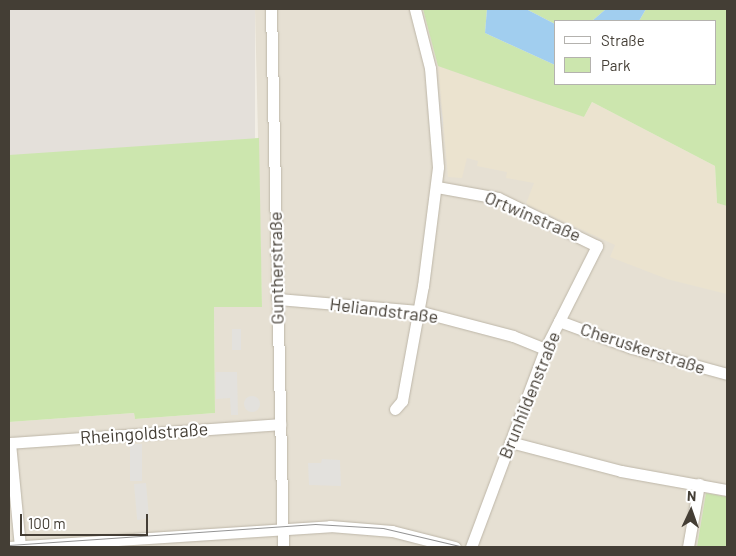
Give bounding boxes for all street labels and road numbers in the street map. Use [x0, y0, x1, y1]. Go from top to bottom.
street label: Ortwinstraße [482, 186, 584, 246]
street label: Guntherstraße [264, 211, 288, 325]
street label: Heliandstraße [328, 293, 440, 327]
street label: Cheruskerstraße [578, 318, 708, 378]
street label: Brunhildenstraße [494, 328, 564, 462]
street label: Rheingoldstraße [79, 418, 209, 448]

